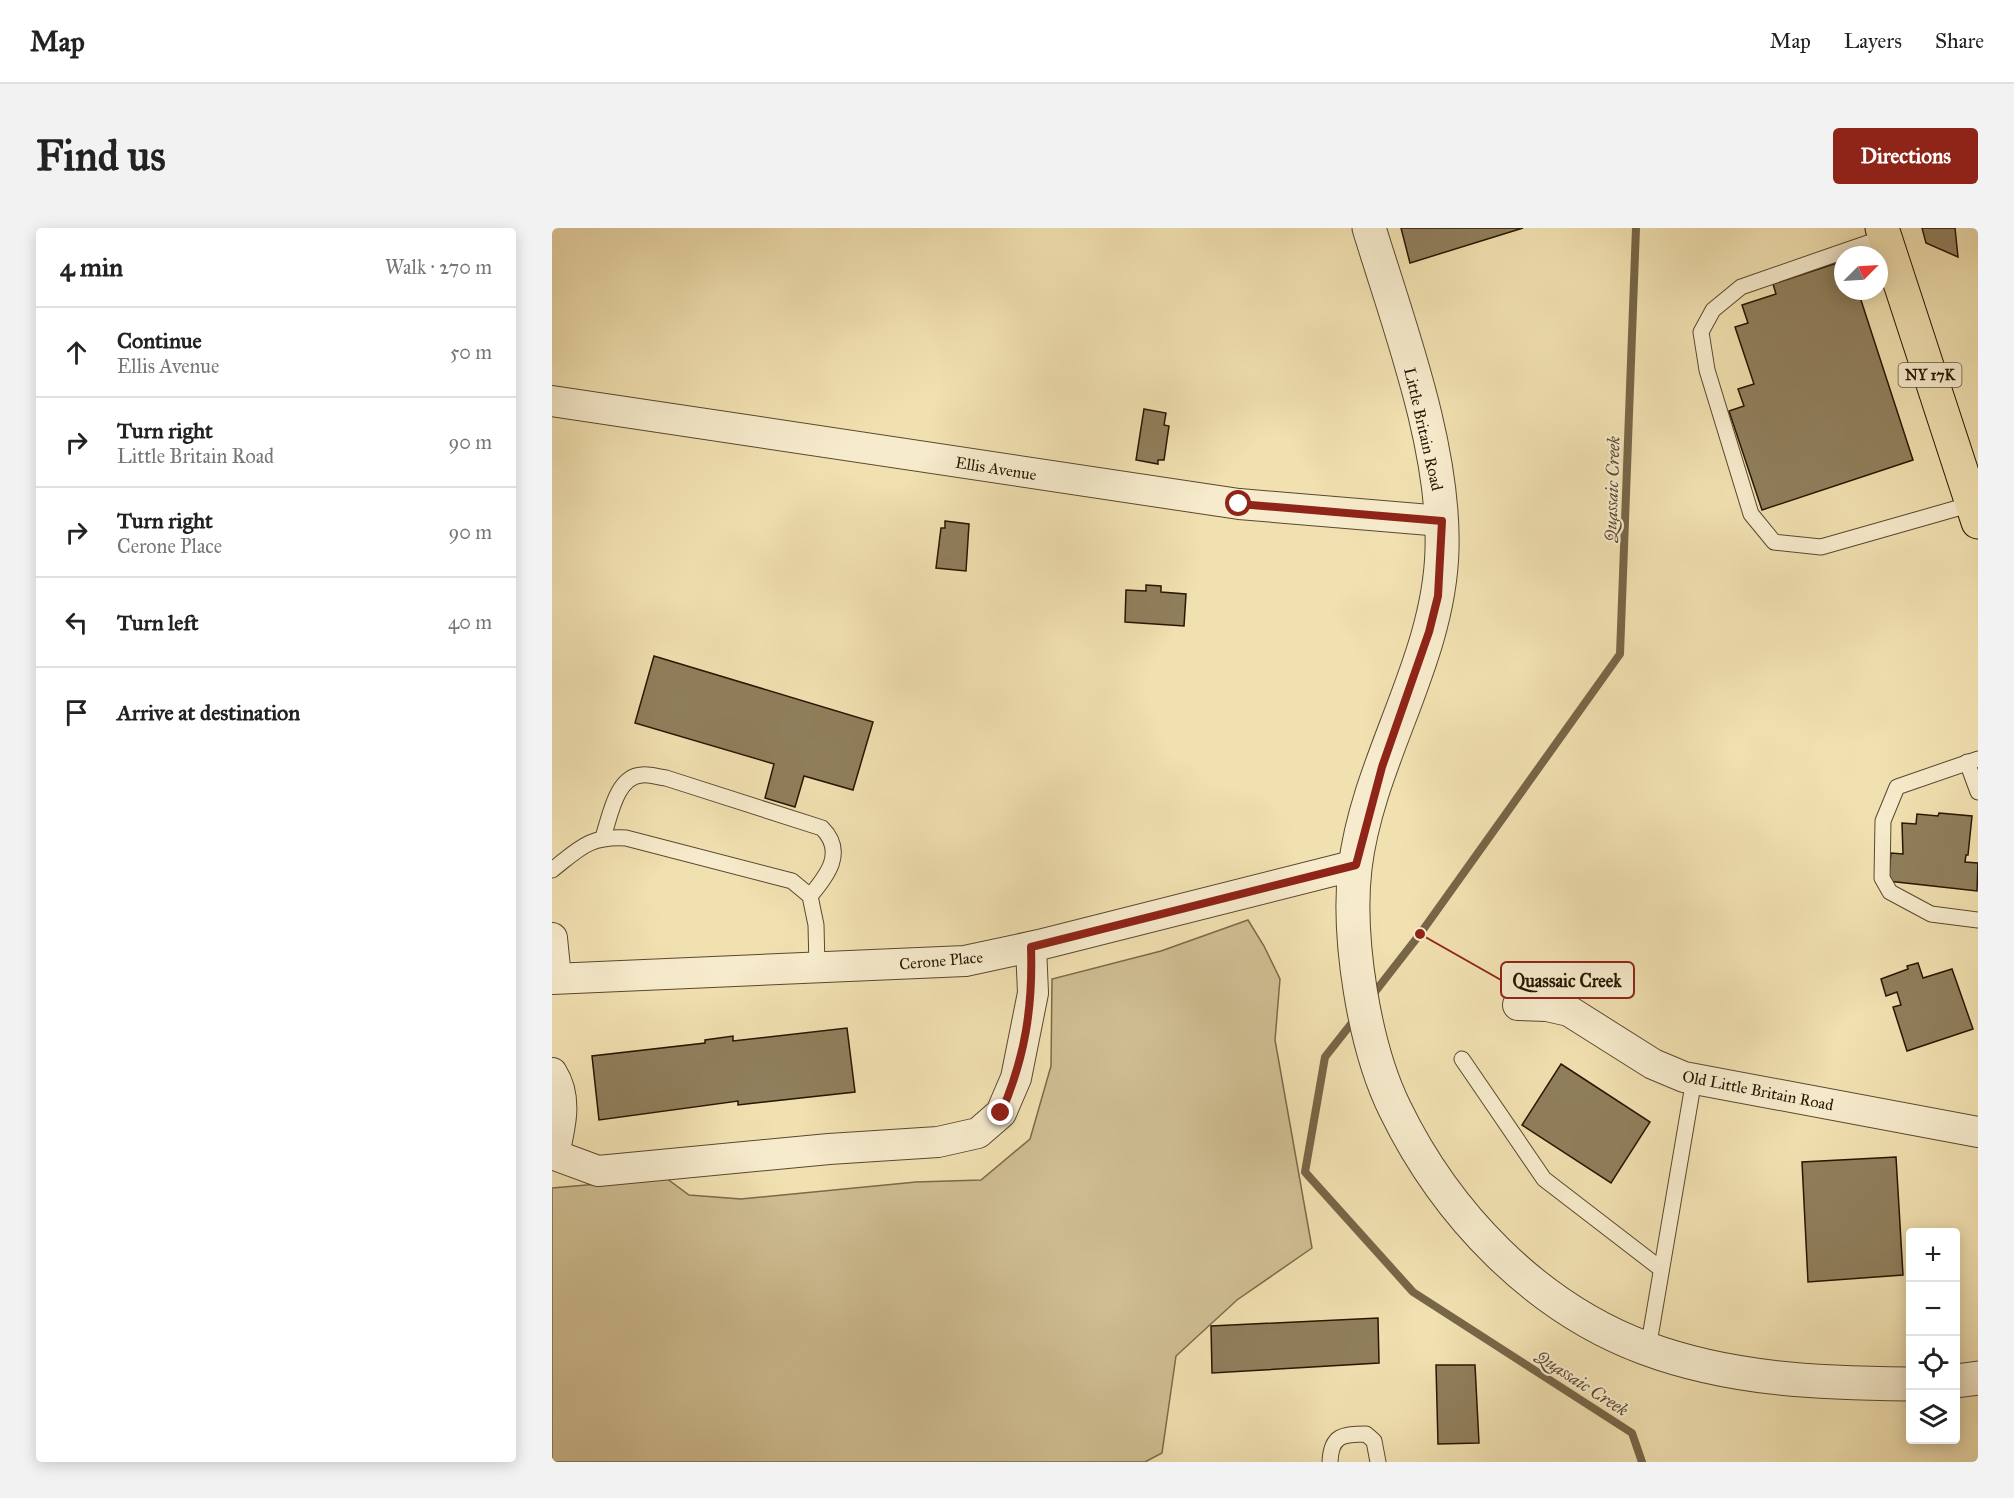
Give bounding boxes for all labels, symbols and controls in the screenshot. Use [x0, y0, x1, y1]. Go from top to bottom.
text: Map [30, 24, 85, 59]
text: Map [1770, 28, 1811, 54]
text: Layers [1844, 28, 1902, 54]
text: Share [1935, 28, 1984, 54]
button: Directions [1833, 128, 1978, 184]
text: Find us [36, 130, 166, 182]
north arrow [1834, 246, 1888, 300]
text: 4 min [60, 251, 123, 283]
text: Walk · 270 m [385, 255, 492, 279]
text: Continue [117, 327, 202, 354]
icon: ahead [60, 336, 93, 369]
text: 50 m [450, 340, 492, 364]
text: Ellis Avenue [117, 354, 219, 378]
road number: NY 17K [1898, 363, 1962, 387]
street label: Little Britain Road [1400, 366, 1447, 492]
text: Turn right [117, 417, 213, 444]
icon: right [60, 426, 93, 459]
text: 90 m [449, 430, 492, 454]
water label: Quassaic Creek [1599, 436, 1625, 543]
text: Little Britain Road [117, 444, 274, 468]
street label: Ellis Avenue [954, 453, 1038, 484]
route start [1225, 490, 1251, 516]
text: Turn right [117, 507, 213, 534]
icon: right [60, 516, 93, 549]
text: 90 m [449, 520, 492, 544]
text: Cerone Place [117, 534, 222, 558]
icon: left [60, 606, 93, 639]
text: Turn left [117, 609, 199, 636]
text: 40 m [448, 610, 492, 634]
icon: arrive [60, 696, 93, 729]
text: Arrive at destination [117, 699, 300, 726]
street label: Cerone Place [898, 947, 984, 974]
callout: Quassaic Creek [1501, 962, 1634, 998]
text: Quassaic Creek [1512, 970, 1622, 993]
street label: Old Little Britain Road [1681, 1067, 1835, 1114]
route end [987, 1099, 1013, 1125]
map controls [1906, 1228, 1960, 1444]
button: + [1906, 1228, 1960, 1282]
button: − [1906, 1282, 1960, 1336]
button: locate [1906, 1336, 1960, 1390]
water label: Quassaic Creek [1531, 1344, 1632, 1421]
button: layers [1906, 1390, 1960, 1444]

